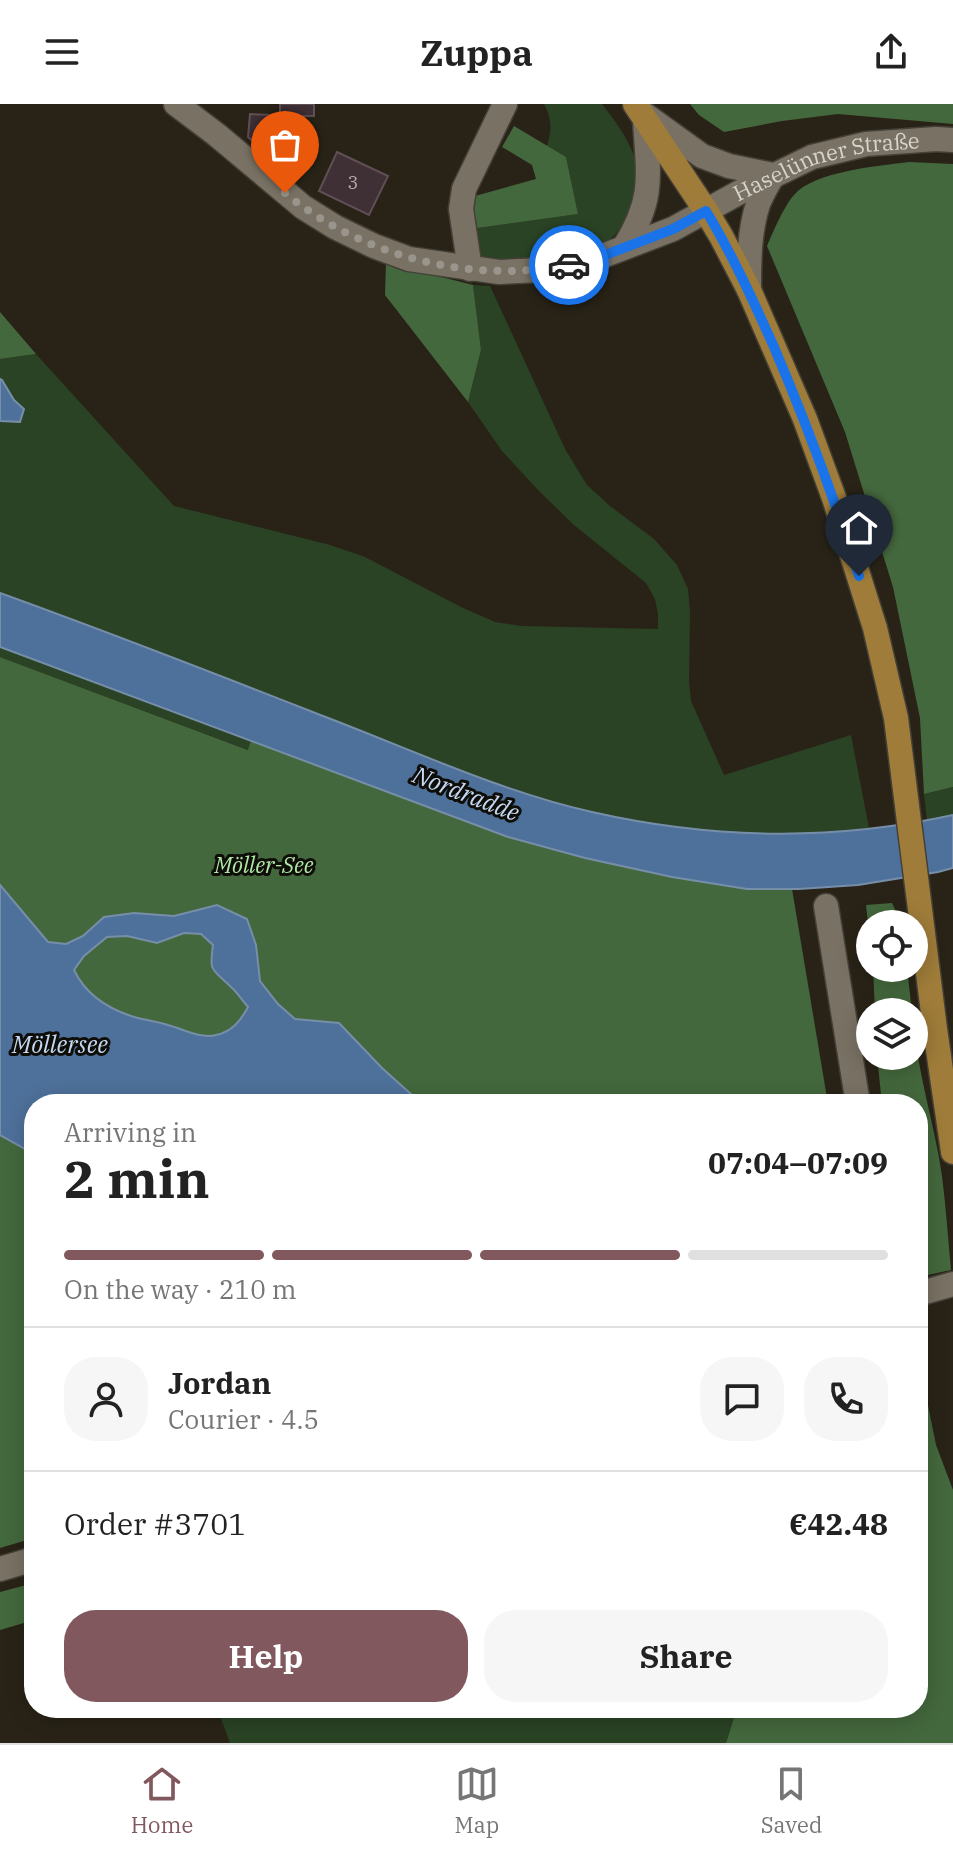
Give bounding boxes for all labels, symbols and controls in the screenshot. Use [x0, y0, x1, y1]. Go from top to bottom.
text: Zuppa [420, 29, 533, 76]
icon: menu [40, 30, 84, 74]
icon: share [869, 30, 913, 74]
pin [251, 111, 319, 193]
icon: bag [263, 123, 307, 167]
street label: Haselünner Straße [728, 125, 921, 207]
house number: 3 [348, 171, 358, 194]
courier [529, 225, 609, 305]
icon: car [547, 243, 591, 287]
pin [825, 494, 893, 576]
icon: home [837, 506, 881, 550]
water label: Nordradde [408, 758, 525, 828]
park label: Möller-See [213, 850, 314, 879]
map controls [856, 910, 928, 1070]
button: locate [856, 910, 928, 982]
button: layers [856, 998, 928, 1070]
water label: Möllersee [11, 1028, 108, 1060]
text: Arriving in [64, 1115, 197, 1149]
text: 07:04–07:09 [708, 1143, 888, 1182]
text: 2 min [64, 1145, 210, 1212]
text: On the way · 210 m [64, 1272, 297, 1306]
button: person [64, 1357, 148, 1441]
button: chat [700, 1357, 784, 1441]
button: phone [804, 1357, 888, 1441]
text: Jordan [168, 1363, 271, 1402]
text: Courier · 4.5 [168, 1402, 319, 1436]
text: Order #3701 [64, 1504, 246, 1543]
text: €42.48 [789, 1504, 888, 1543]
button: Help [64, 1610, 468, 1702]
button: Share [484, 1610, 888, 1702]
tab: Home [131, 1762, 193, 1839]
tab: Map [455, 1762, 499, 1839]
tab: Saved [761, 1762, 822, 1839]

